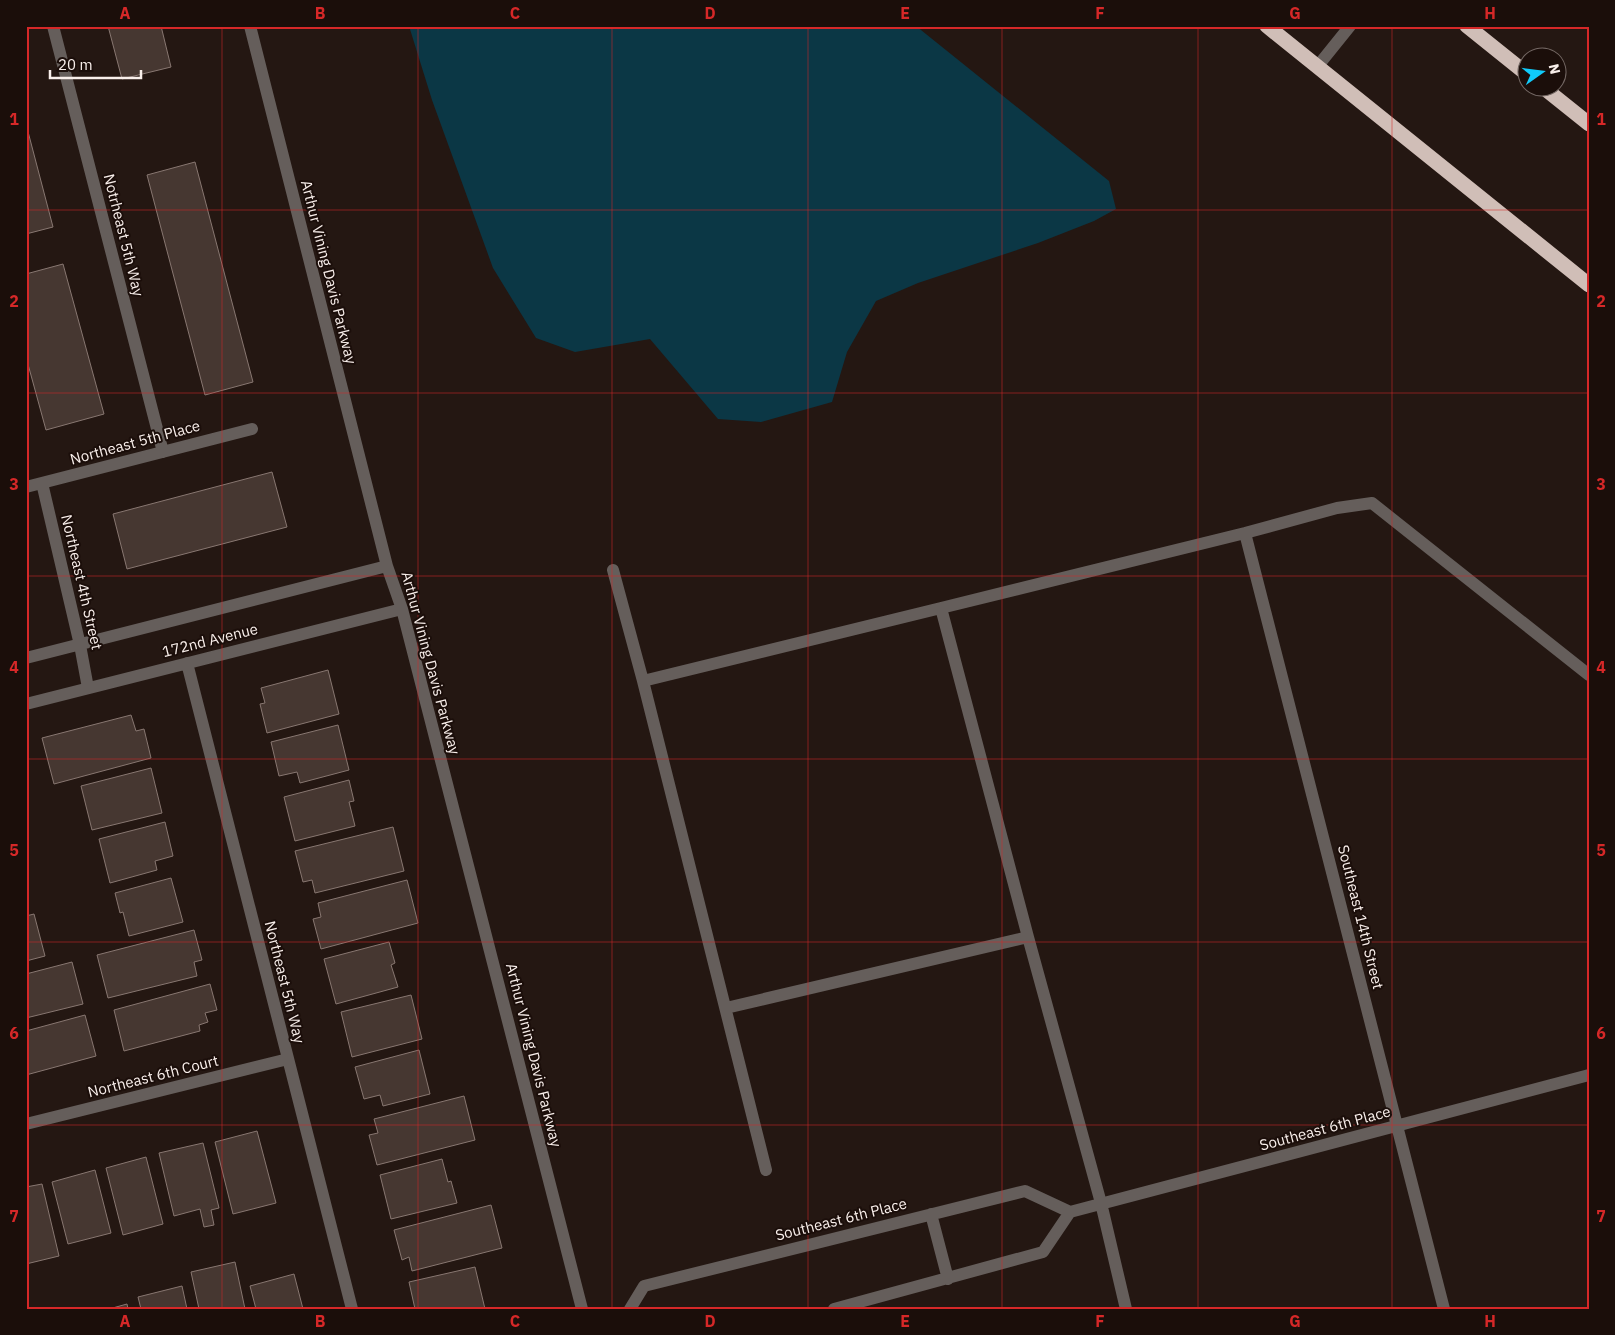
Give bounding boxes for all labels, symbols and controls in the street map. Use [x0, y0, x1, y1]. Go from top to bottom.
text: A [120, 3, 131, 23]
text: B [315, 3, 326, 23]
text: C [510, 3, 520, 23]
text: D [704, 3, 716, 23]
text: E [900, 3, 910, 23]
text: F [1095, 3, 1105, 23]
text: G [1289, 3, 1301, 23]
text: H [1484, 3, 1496, 23]
scale bar [50, 48, 141, 80]
north arrow [1518, 48, 1568, 98]
text: 20 m [58, 55, 93, 74]
text: N [1545, 62, 1565, 76]
text: 1 [9, 109, 19, 129]
text: 1 [1596, 109, 1606, 129]
street label: Notrheast 5th Way [100, 172, 149, 299]
street label: Arthur Vining Davis Parkway [297, 178, 361, 366]
text: 2 [9, 291, 19, 311]
text: 2 [1596, 291, 1606, 311]
street label: Northeast 5th Place [68, 416, 202, 468]
text: 3 [9, 474, 19, 494]
text: 3 [1596, 474, 1606, 494]
street label: Northeast 4th Street [57, 513, 107, 651]
street label: Arthur Vining Davis Parkway [397, 569, 465, 757]
street label: 172nd Avenue [160, 619, 260, 661]
text: 4 [9, 657, 19, 677]
text: 4 [1596, 657, 1606, 677]
text: 5 [9, 840, 19, 860]
text: 5 [1596, 840, 1606, 860]
street label: Southeast 14th Street [1334, 843, 1388, 991]
street label: Northeast 5th Way [261, 919, 310, 1046]
street label: Arthur Vining Davis Parkway [502, 961, 566, 1149]
text: 6 [9, 1023, 19, 1043]
text: 6 [1596, 1023, 1606, 1043]
street label: Northeast 6th Court [86, 1051, 220, 1101]
street label: Southeast 6th Place [1257, 1101, 1393, 1155]
street label: Southeast 6th Place [773, 1193, 909, 1245]
text: 7 [9, 1206, 19, 1226]
text: 7 [1596, 1206, 1606, 1226]
text: A [120, 1311, 131, 1331]
text: B [315, 1311, 326, 1331]
text: C [510, 1311, 520, 1331]
text: D [704, 1311, 716, 1331]
text: E [900, 1311, 910, 1331]
text: F [1095, 1311, 1105, 1331]
text: G [1289, 1311, 1301, 1331]
text: H [1484, 1311, 1496, 1331]

